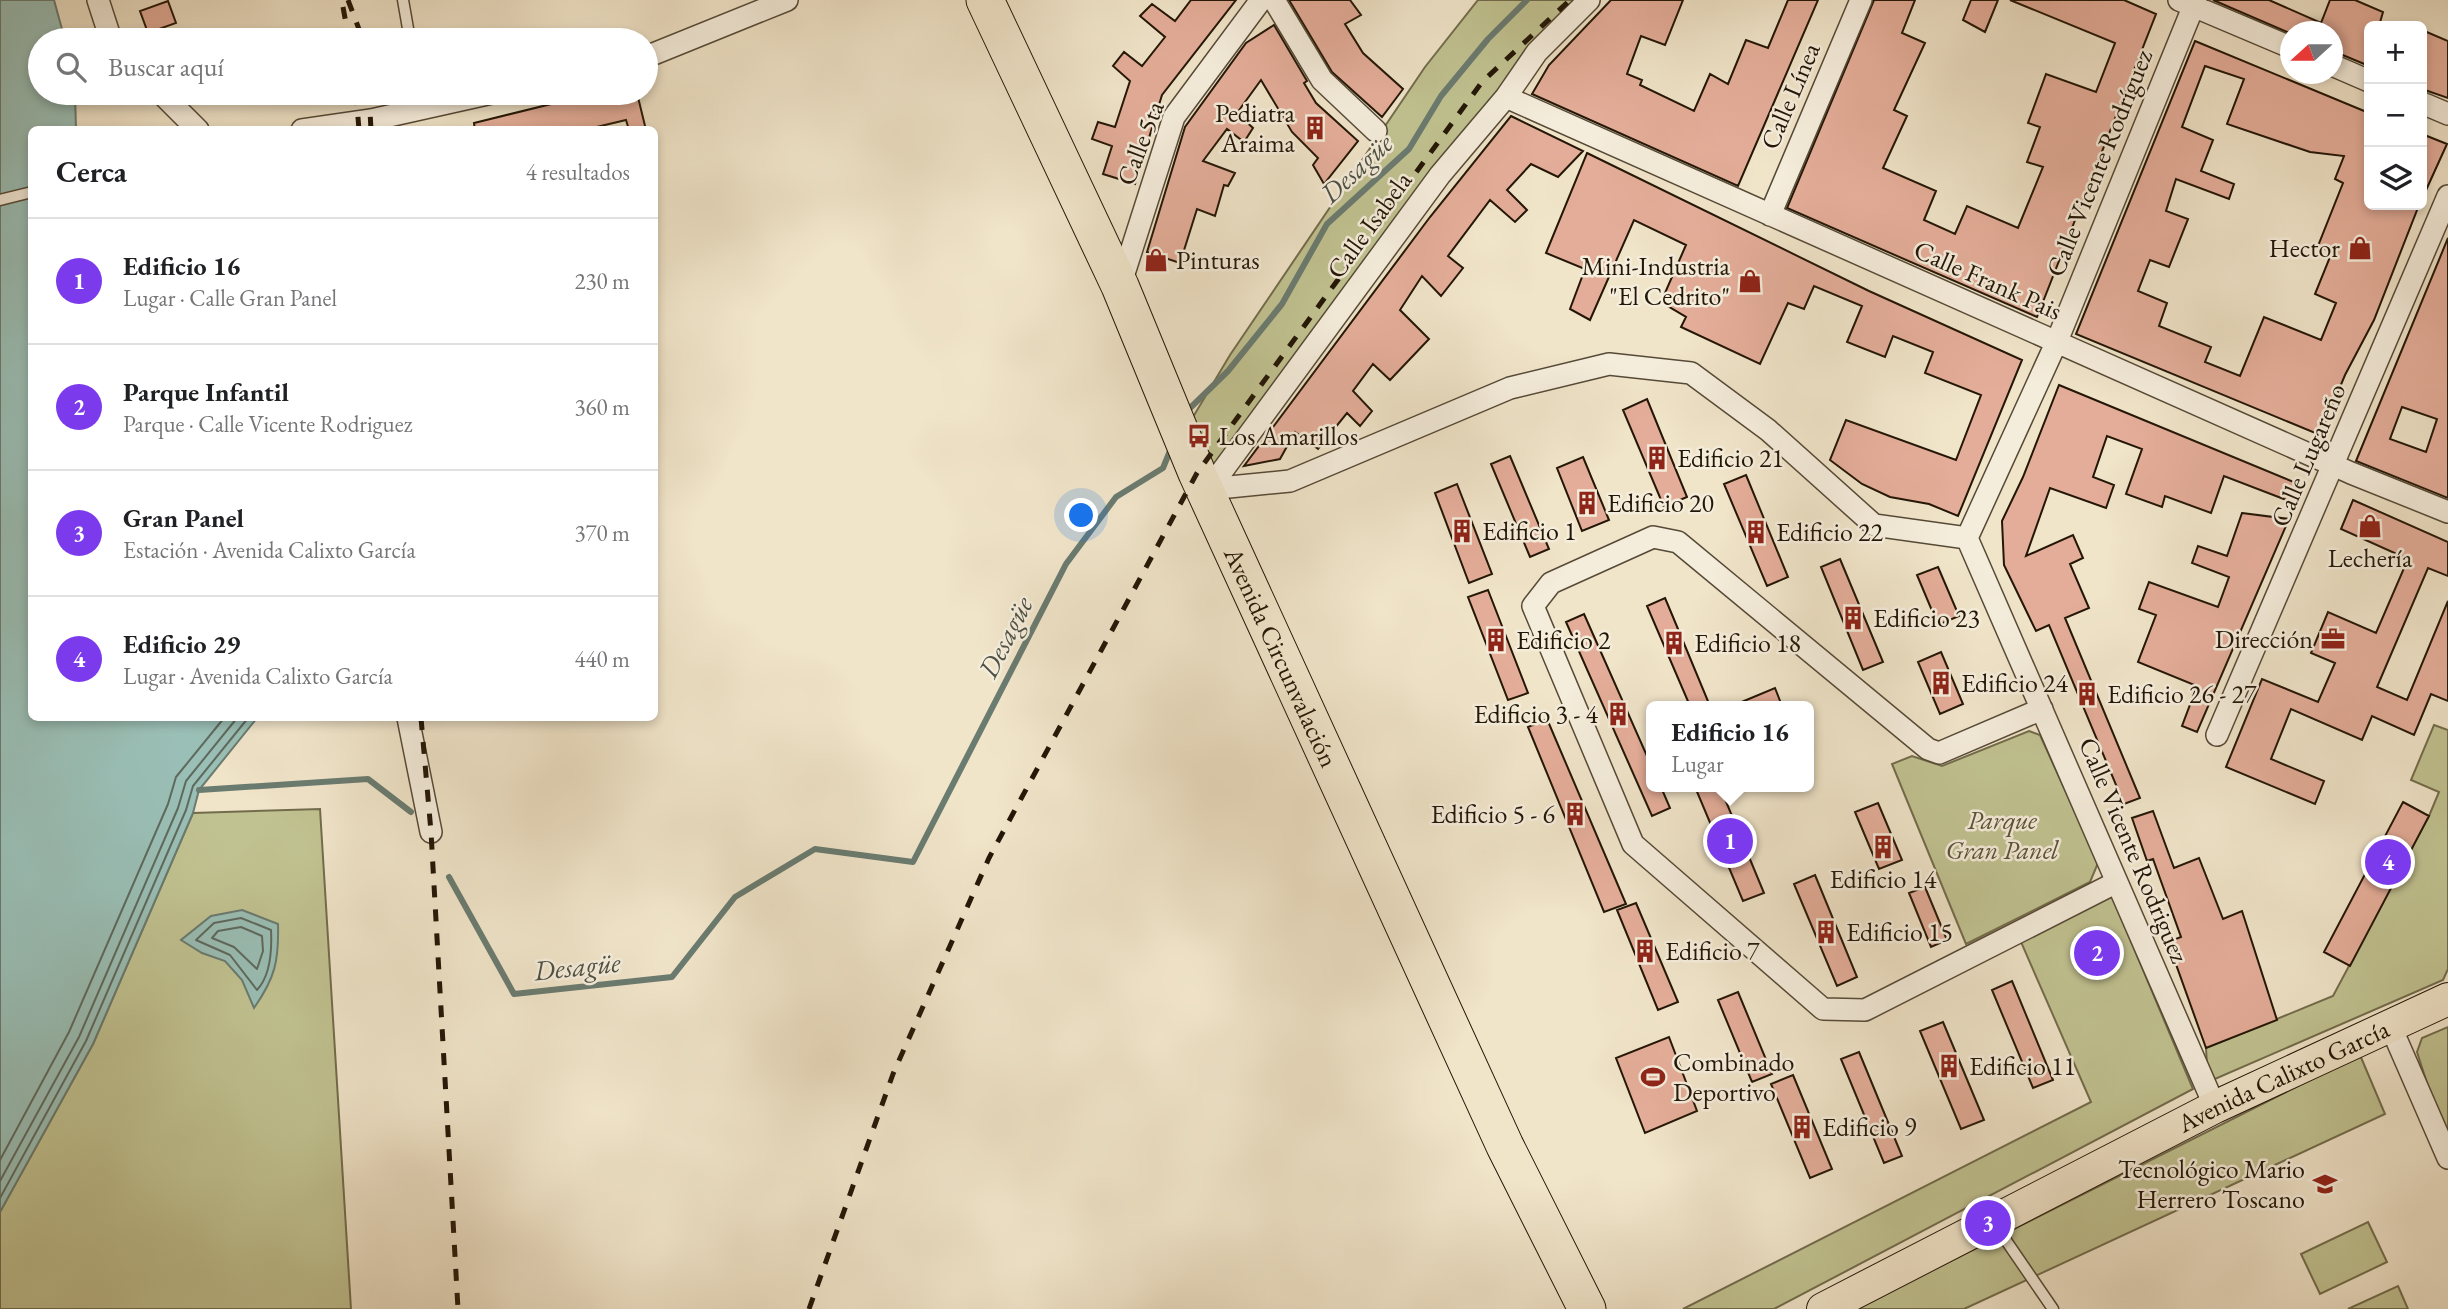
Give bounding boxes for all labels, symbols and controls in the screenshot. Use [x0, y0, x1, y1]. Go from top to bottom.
north arrow [2280, 21, 2343, 84]
map controls [2364, 21, 2427, 210]
button: + [2364, 21, 2427, 84]
search box [28, 28, 658, 105]
street label: Calle Línea [1752, 37, 1828, 154]
street label: Calle Vicente Rodríguez [2038, 44, 2160, 282]
icon: search [52, 48, 90, 86]
text: Buscar aquí [108, 50, 224, 84]
button: − [2364, 84, 2427, 147]
street label: Calle 5ta [1108, 95, 1172, 190]
place label: Pediatra Araima [1215, 96, 1296, 160]
building icon: Pediatra Araima [1301, 114, 1329, 142]
water label: Desagüe [1311, 125, 1400, 211]
button: layers [2364, 147, 2427, 210]
text: Cerca [56, 152, 127, 191]
text: 4 resultados [526, 157, 630, 187]
street label: Calle Isabela [1319, 164, 1420, 285]
place label: Hector [2269, 231, 2340, 265]
street label: Calle Frank Pais [1909, 232, 2067, 328]
shop icon: Hector [2346, 234, 2374, 262]
place label: Pinturas [1176, 243, 1260, 277]
shop icon: Pinturas [1142, 246, 1170, 274]
text: Edificio 16 [123, 249, 240, 283]
place label: Mini-Industria "El Cedrito" [1582, 249, 1731, 313]
text: 1 [73, 266, 85, 296]
text: 230 m [574, 266, 630, 296]
shop icon: Mini-Industria "El Cedrito" [1736, 267, 1764, 295]
text: Lugar · Calle Gran Panel [123, 283, 337, 313]
text: Parque Infantil [123, 375, 289, 409]
street label: Calle Lugareño [2263, 378, 2353, 532]
text: 2 [73, 392, 85, 422]
text: 360 m [574, 392, 630, 422]
text: Parque · Calle Vicente Rodriguez [123, 409, 412, 439]
place label: Los Amarillos [1219, 419, 1358, 453]
bus stop icon: Los Amarillos [1185, 422, 1213, 450]
place label: Edificio 21 [1677, 441, 1784, 475]
building icon: Edificio 21 [1643, 444, 1671, 472]
place label: Edificio 20 [1607, 486, 1714, 520]
building icon: Edificio 20 [1573, 489, 1601, 517]
your location [1064, 498, 1098, 532]
text: Gran Panel [123, 501, 244, 535]
shop icon: Lechería [2356, 512, 2384, 540]
place label: Edificio 1 [1482, 514, 1577, 548]
place label: Edificio 22 [1776, 515, 1884, 549]
building icon: Edificio 1 [1448, 517, 1476, 545]
text: 3 [73, 518, 85, 548]
text: 370 m [574, 518, 630, 548]
building icon: Edificio 22 [1742, 518, 1770, 546]
text: Estación · Avenida Calixto García [123, 535, 416, 565]
street label: Avenida Circunvalación [1216, 541, 1346, 773]
place label: Lechería [2328, 541, 2413, 575]
water label: Desagüe [969, 590, 1041, 685]
place label: Edificio 23 [1873, 601, 1980, 635]
building icon: Edificio 23 [1839, 604, 1867, 632]
place label: Dirección [2215, 622, 2313, 656]
place label: Edificio 2 [1516, 623, 1611, 657]
office icon: Dirección [2319, 625, 2347, 653]
building icon: Edificio 2 [1482, 626, 1510, 654]
place label: Edificio 18 [1694, 626, 1801, 660]
text: Edificio 29 [123, 627, 240, 661]
building icon: Edificio 18 [1660, 629, 1688, 657]
text: 4 [73, 644, 85, 674]
text: 440 m [574, 644, 630, 674]
text: Lugar · Avenida Calixto García [123, 661, 393, 691]
place label: Edificio 24 [1961, 666, 2069, 700]
building icon: Edificio 24 [1927, 669, 1955, 697]
place label: Edificio 26 - 27 [2107, 677, 2257, 711]
building icon: Edificio 26 - 27 [2073, 680, 2101, 708]
place label: Edificio 3 - 4 [1473, 697, 1599, 731]
building icon: Edificio 3 - 4 [1604, 700, 1632, 728]
popup [1646, 701, 1814, 792]
text: Edificio 16 [1671, 715, 1789, 749]
street label: Calle Vicente Rodriguez [2071, 732, 2197, 968]
text: Lugar [1671, 749, 1724, 779]
place label: Edificio 5 - 6 [1430, 797, 1555, 831]
building icon: Edificio 5 - 6 [1561, 800, 1589, 828]
park label: Parque Gran Panel [1946, 803, 2059, 867]
pin: 1 [1707, 815, 1753, 867]
building icon: Edificio 14 [1869, 833, 1897, 861]
pin: 4 [2365, 836, 2411, 888]
place label: Edificio 14 [1830, 862, 1937, 896]
place label: Edificio 15 [1846, 915, 1953, 949]
building icon: Edificio 15 [1812, 918, 1840, 946]
pin: 2 [2074, 927, 2120, 979]
place label: Edificio 7 [1665, 934, 1760, 968]
building icon: Edificio 7 [1631, 937, 1659, 965]
water label: Desagüe [531, 944, 623, 989]
street label: Avenida Calixto García [2171, 1011, 2395, 1141]
place label: Combinado Deportivo [1673, 1045, 1794, 1109]
place label: Edificio 11 [1969, 1049, 2076, 1083]
building icon: Edificio 11 [1935, 1052, 1963, 1080]
sports icon: Combinado Deportivo [1639, 1063, 1667, 1091]
place label: Edificio 9 [1822, 1110, 1917, 1144]
building icon: Edificio 9 [1788, 1113, 1816, 1141]
place label: Tecnológico Mario Herrero Toscano [2118, 1152, 2305, 1216]
school or university icon: Tecnológico Mario Herrero Toscano [2311, 1170, 2339, 1198]
pin: 3 [1965, 1197, 2011, 1249]

